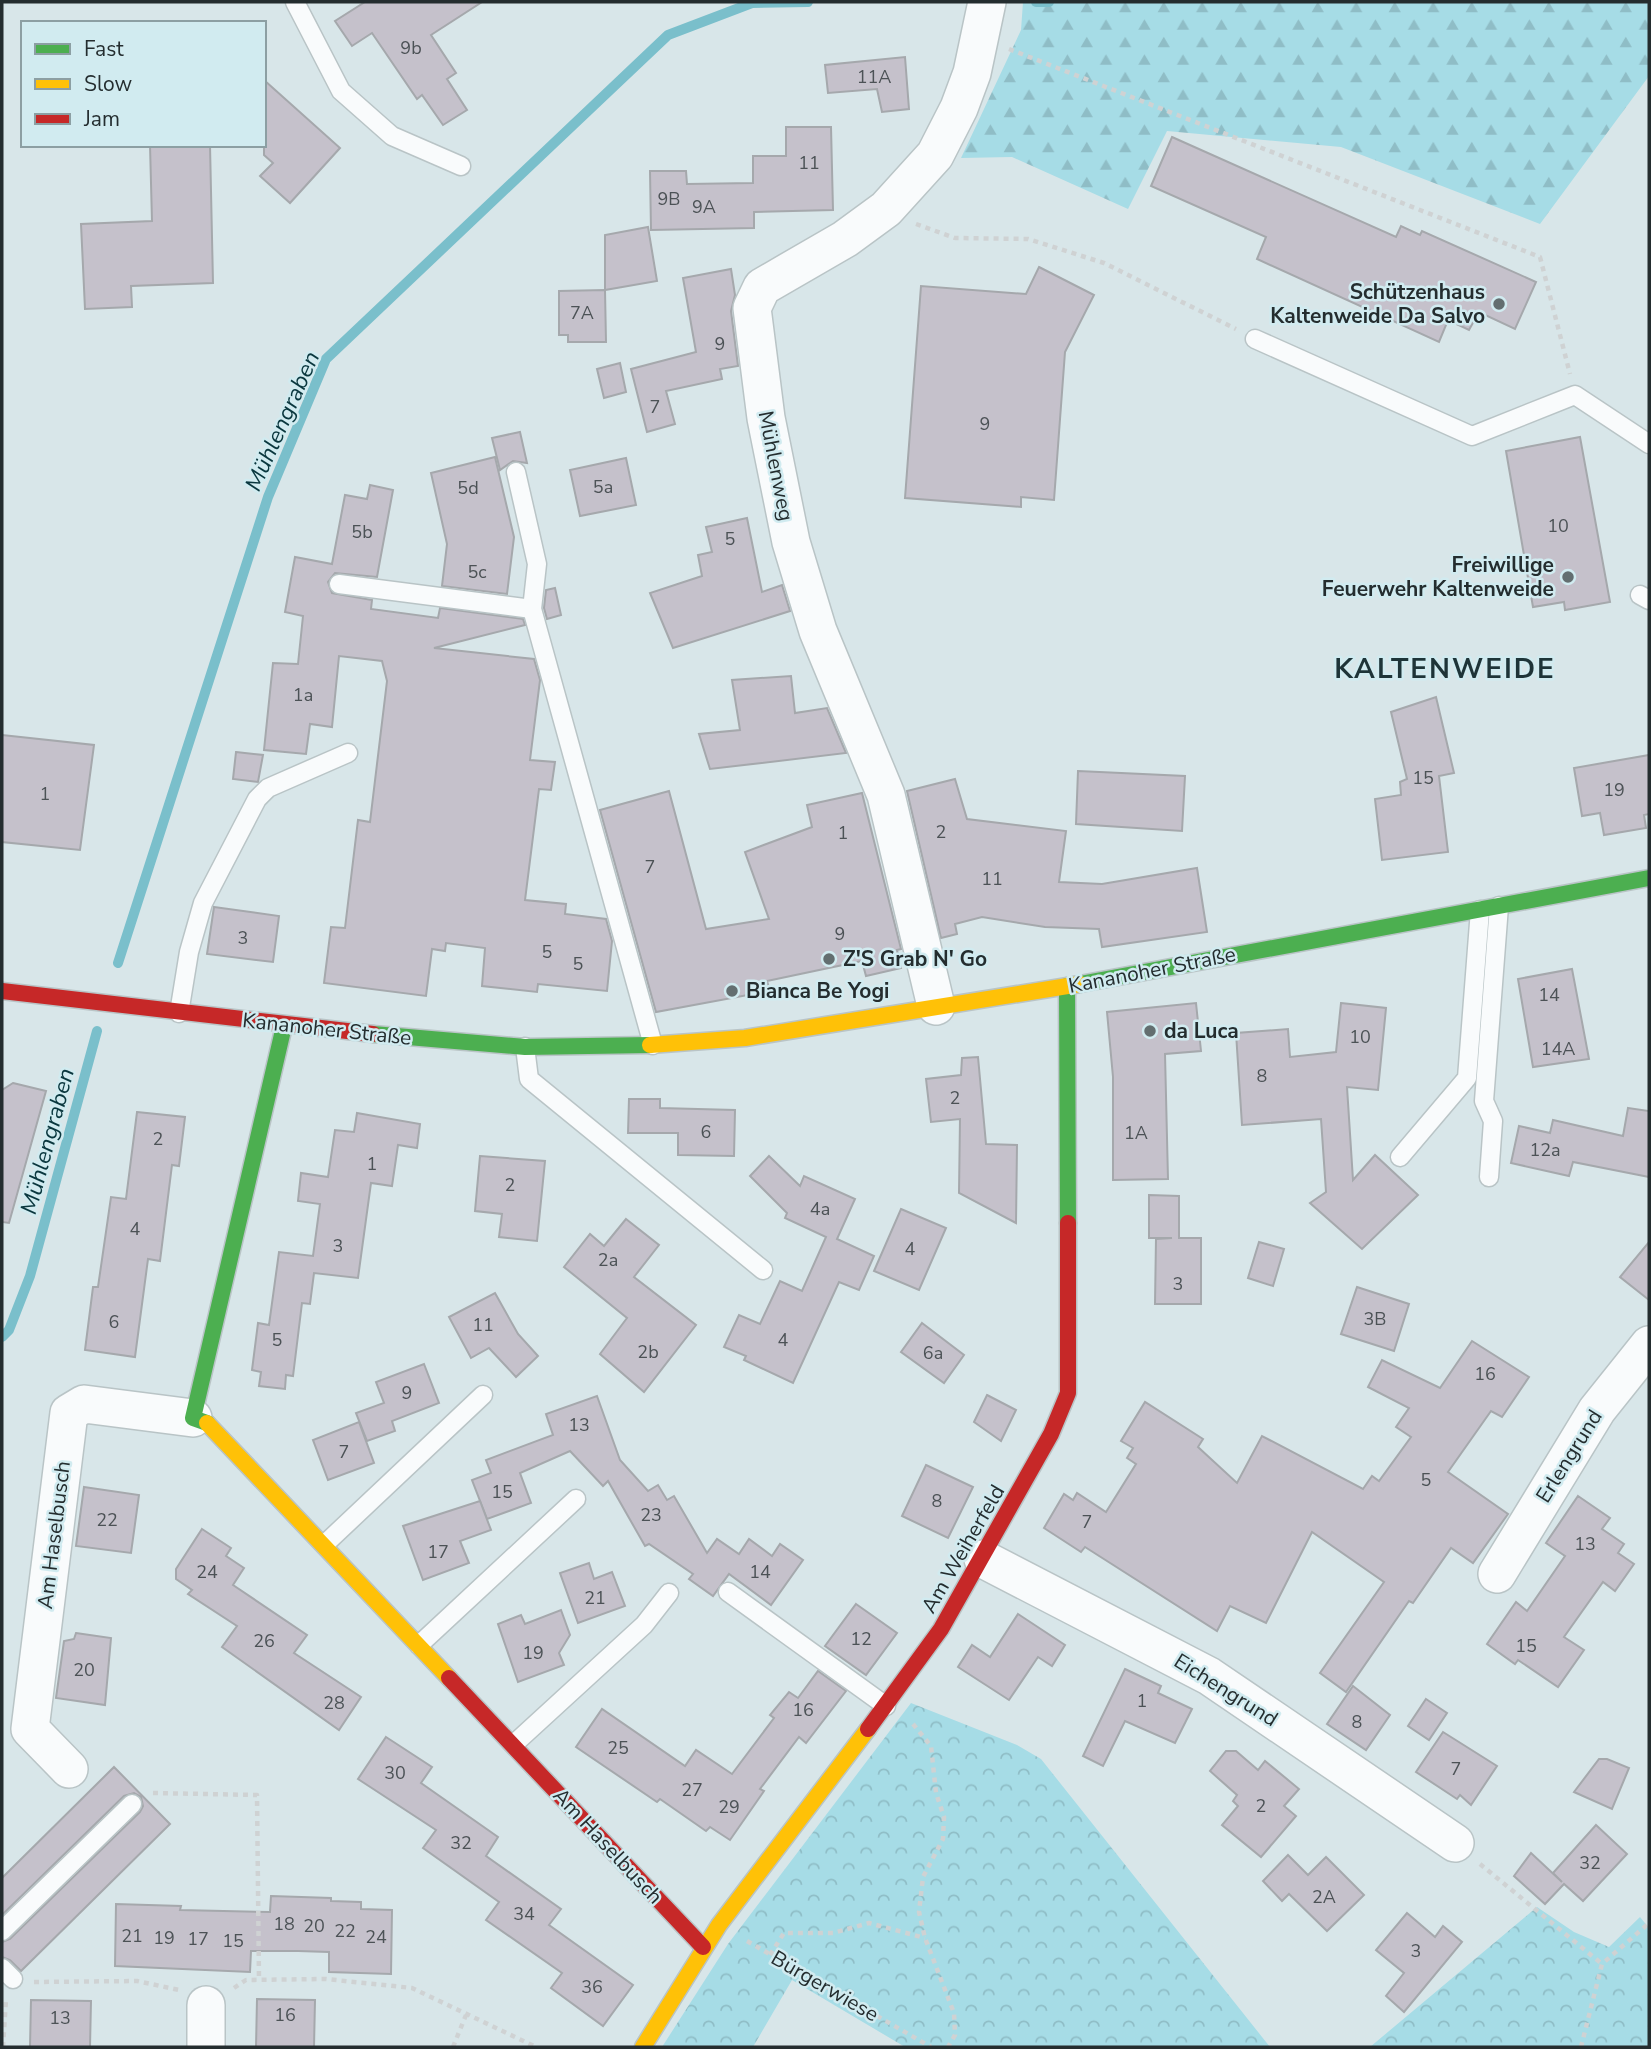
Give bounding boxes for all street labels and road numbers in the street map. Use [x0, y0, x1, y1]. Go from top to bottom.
street label: Mühlenweg [752, 408, 800, 524]
street label: Kananoher Straße [1066, 940, 1238, 1000]
street label: Kananoher Straße [241, 1006, 413, 1052]
street label: Erlengrund [1529, 1404, 1609, 1508]
street label: Am Haselbusch [31, 1459, 77, 1611]
street label: Am Weiherfeld [915, 1480, 1011, 1618]
street label: Eichengrund [1169, 1647, 1283, 1733]
street label: Am Haselbusch [547, 1782, 669, 1910]
street label: Bürgerwiese [766, 1944, 884, 2028]

